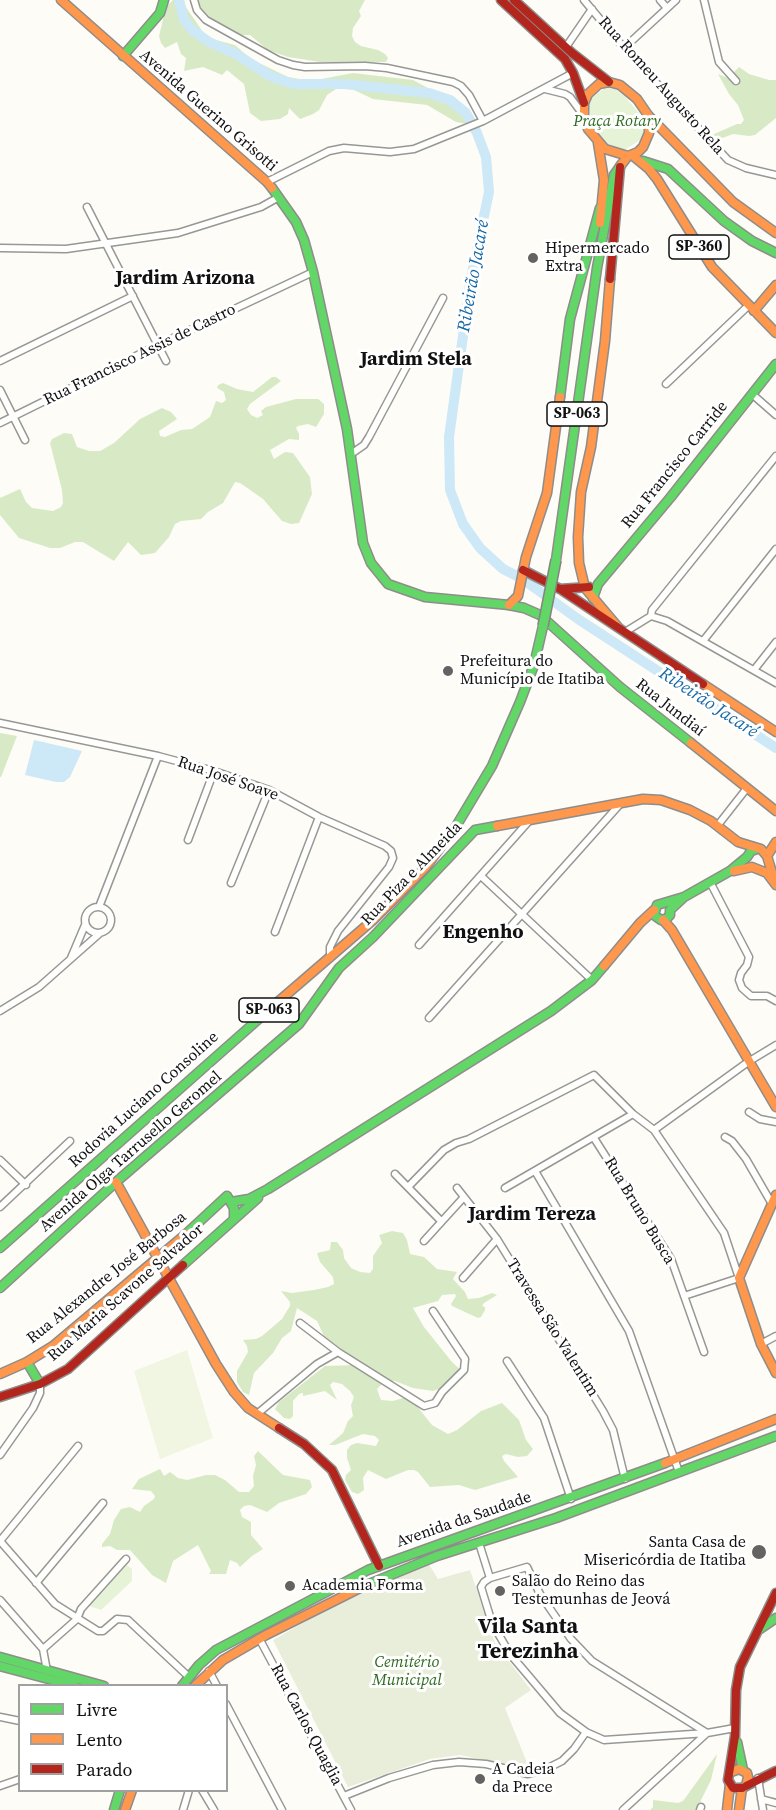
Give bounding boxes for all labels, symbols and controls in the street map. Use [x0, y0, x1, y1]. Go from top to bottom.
street label: Rua Romeu Augusto Rela [594, 13, 728, 159]
street label: Avenida Guerino Grisotti [135, 46, 281, 176]
park label: Praça Rotary [573, 112, 661, 132]
water label: Ribeirão Jacaré [454, 218, 494, 334]
road number: SP-360 [669, 235, 729, 259]
place label: Hipermercado Extra [545, 239, 649, 277]
marker: Hipermercado Extra [526, 251, 540, 265]
district label: Jardim Arizona [115, 267, 255, 291]
street label: Rua Francisco Assis de Castro [41, 300, 239, 410]
district label: Jardim Stela [360, 348, 472, 372]
street label: Rua Francisco Carride [618, 397, 732, 533]
road number: SP-063 [547, 402, 607, 426]
place label: Prefeitura do Município de Itatiba [460, 652, 604, 690]
water label: Ribeirão Jacaré [655, 663, 761, 743]
marker: Prefeitura do Município de Itatiba [441, 664, 455, 678]
street label: Rua Jundiaí [631, 675, 709, 741]
street label: Rua José Soave [175, 753, 281, 805]
street label: Rua Piza e Almeida [358, 818, 466, 930]
district label: Engenho [442, 921, 524, 945]
road number: SP-063 [239, 998, 299, 1022]
street label: Rodovia Luciano Consoline [65, 1028, 223, 1172]
street label: Avenida Olga Tarrusello Geromel [36, 1068, 226, 1236]
street label: Rua Bruno Busca [599, 1154, 679, 1268]
district label: Jardim Tereza [468, 1203, 596, 1227]
street label: Rua Alexandre José Barbosa [23, 1208, 191, 1348]
street label: Rua Maria Scavone Salvador [44, 1220, 208, 1366]
street label: Travessa São Valentim [502, 1256, 602, 1400]
street label: Avenida da Saudade [394, 1488, 534, 1552]
place label: Santa Casa de Misericórdia de Itatiba [584, 1533, 746, 1571]
marker: Santa Casa de Misericórdia de Itatiba [750, 1543, 768, 1561]
place label: Salão do Reino das Testemunhas de Jeová [512, 1572, 670, 1610]
place label: Academia Forma [302, 1576, 423, 1596]
marker: Academia Forma [283, 1579, 297, 1593]
marker: Salão do Reino das Testemunhas de Jeová [493, 1584, 507, 1598]
district label: Vila Santa Terezinha [478, 1614, 578, 1666]
park label: Cemitério Municipal [372, 1653, 442, 1691]
street label: Rua Carlos Quaglia [266, 1661, 346, 1789]
legend [18, 1684, 228, 1792]
text: Livre [76, 1697, 118, 1722]
text: Lento [76, 1727, 122, 1752]
text: Parado [76, 1757, 132, 1782]
place label: A Cadeia da Prece [492, 1760, 555, 1798]
marker: A Cadeia da Prece [473, 1772, 487, 1786]

